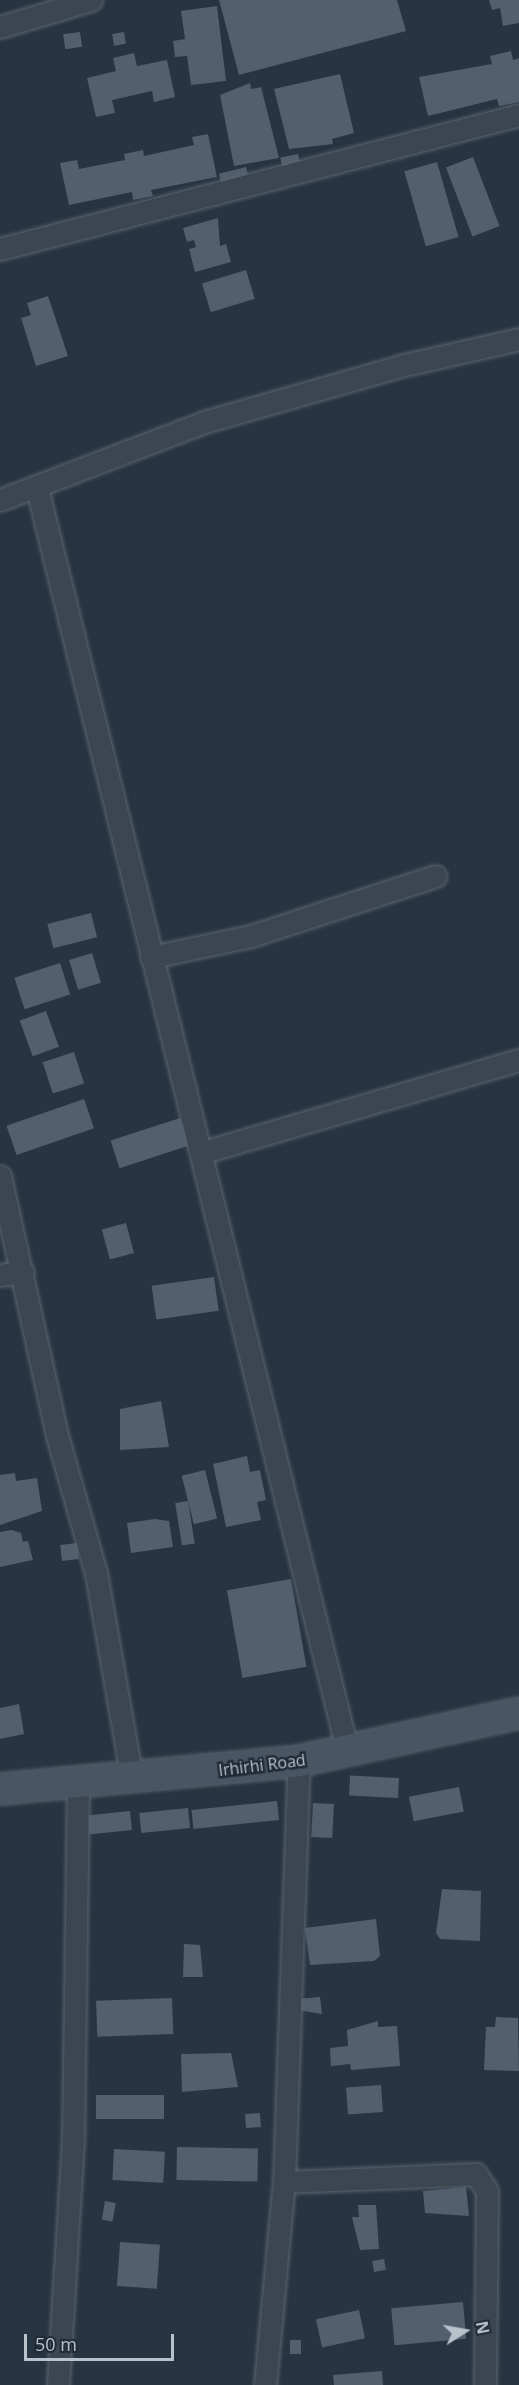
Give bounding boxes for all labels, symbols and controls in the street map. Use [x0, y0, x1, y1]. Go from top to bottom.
street label: Irhirhi Road [217, 1750, 307, 1780]
north arrow [435, 2301, 495, 2361]
text: N [471, 2319, 495, 2336]
scale bar [27, 2322, 177, 2360]
text: 50 m [35, 2332, 77, 2356]

